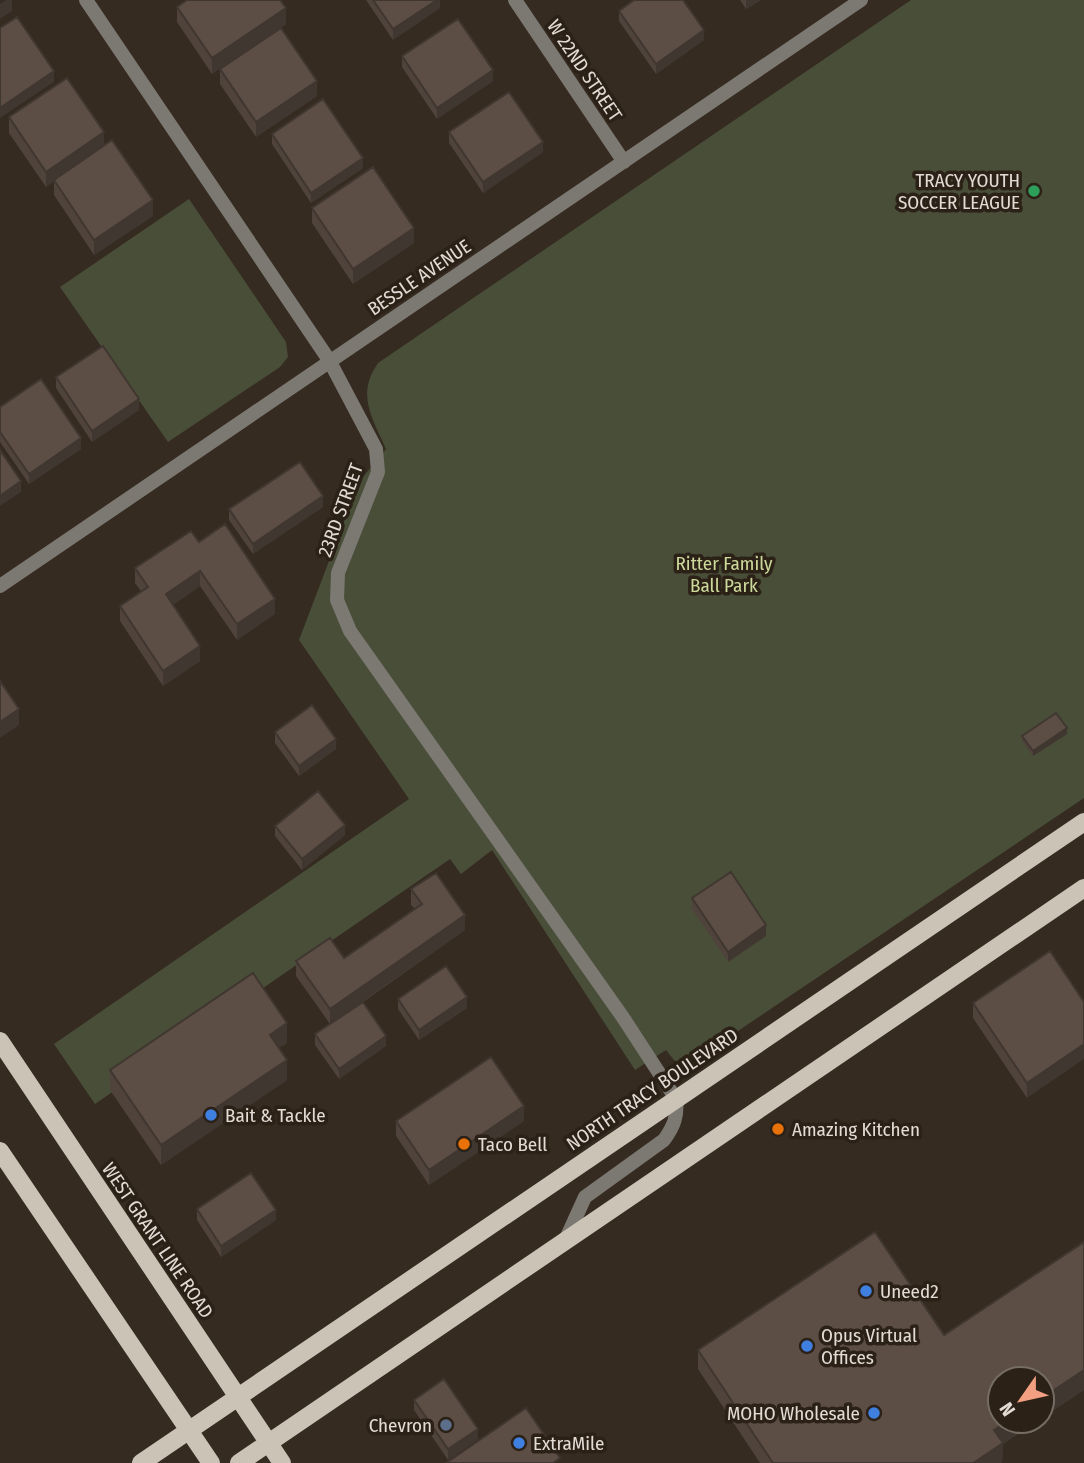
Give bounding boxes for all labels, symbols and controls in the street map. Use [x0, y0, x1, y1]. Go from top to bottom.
street label: W 22ND STREET [542, 15, 627, 125]
place label: TRACY YOUTH SOCCER LEAGUE [898, 169, 1020, 214]
marker: TRACY YOUTH SOCCER LEAGUE [1026, 183, 1042, 199]
street label: BESSLE AVENUE [363, 234, 475, 320]
street label: 23RD STREET [313, 460, 368, 560]
park label: Ritter Family Ball Park [676, 552, 773, 597]
street label: NORTH TRACY BOULEVARD [562, 1023, 742, 1155]
place label: Bait & Tackle [225, 1104, 326, 1127]
marker: Bait & Tackle [203, 1107, 219, 1123]
place label: Amazing Kitchen [792, 1118, 920, 1141]
marker: Amazing Kitchen [770, 1121, 786, 1137]
place label: Taco Bell [478, 1133, 547, 1156]
marker: Taco Bell [456, 1136, 472, 1152]
street label: WEST GRANT LINE ROAD [97, 1158, 218, 1322]
place label: Uneed2 [880, 1280, 939, 1303]
marker: Uneed2 [858, 1283, 874, 1299]
place label: Opus Virtual Offices [821, 1324, 917, 1369]
marker: Opus Virtual Offices [799, 1338, 815, 1354]
north arrow [986, 1365, 1056, 1435]
text: N [995, 1398, 1020, 1420]
place label: MOHO Wholesale [727, 1402, 860, 1425]
marker: MOHO Wholesale [866, 1405, 882, 1421]
place label: Chevron [369, 1414, 432, 1437]
marker: Chevron [438, 1417, 454, 1433]
place label: ExtraMile [533, 1432, 604, 1455]
marker: ExtraMile [511, 1435, 527, 1451]

